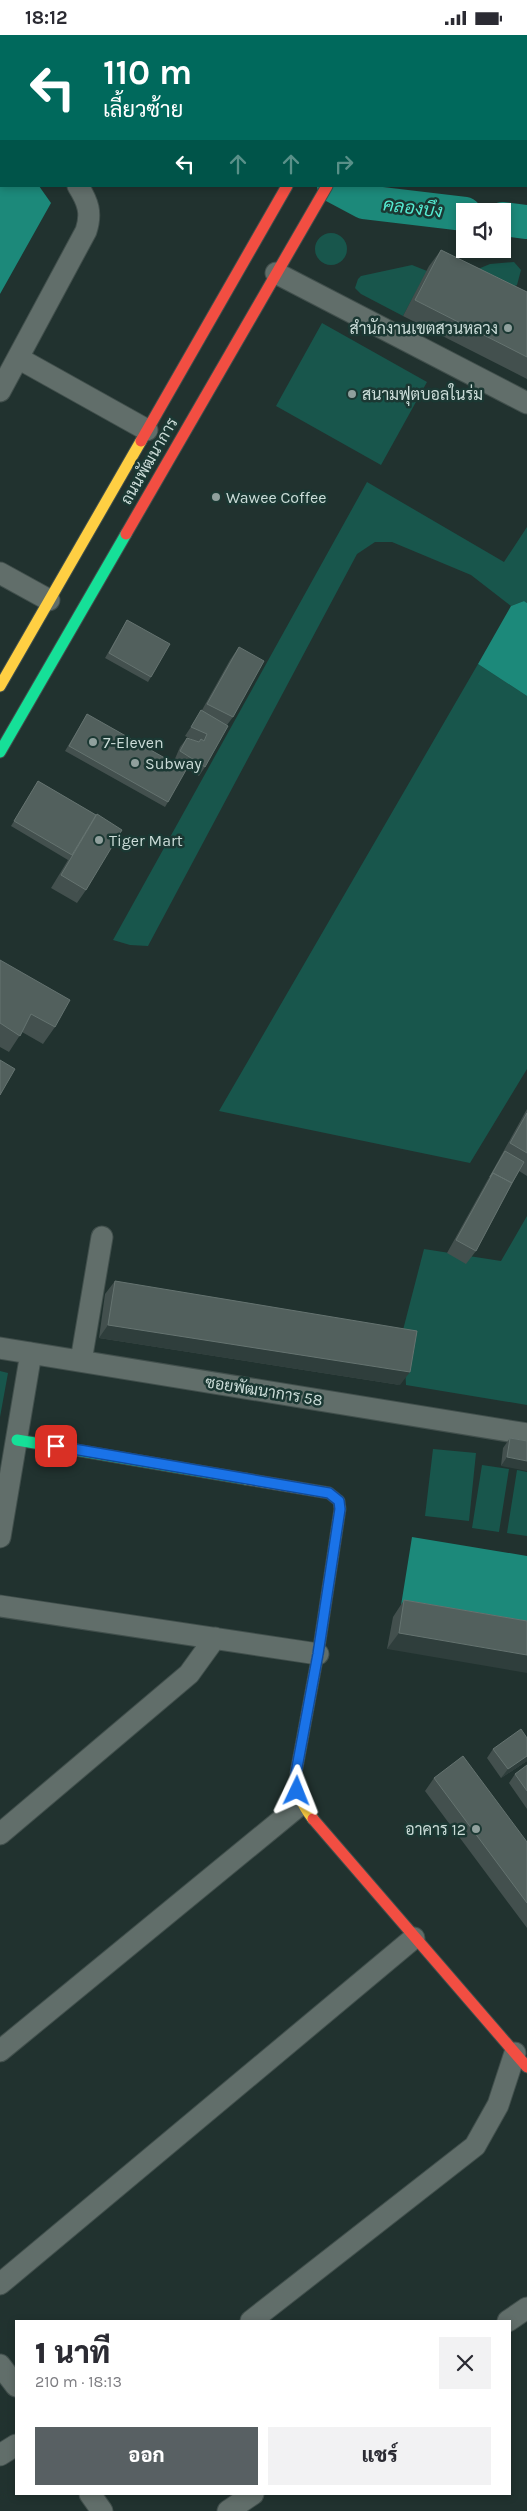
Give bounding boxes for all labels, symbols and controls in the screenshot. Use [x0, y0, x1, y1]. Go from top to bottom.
text: 18:12 [25, 7, 67, 29]
text: 110 m [103, 52, 192, 93]
icon: left [20, 55, 85, 120]
text: เลี้ยวซ้าย [103, 97, 183, 123]
icon: left [171, 150, 199, 178]
icon: ahead [224, 150, 252, 178]
icon: ahead [277, 150, 305, 178]
icon: right [330, 150, 358, 178]
water label: คลองบึง [382, 192, 444, 223]
map controls [456, 203, 511, 258]
button: sound [456, 203, 511, 258]
place label: สำนักงานเขตสวนหลวง [350, 318, 498, 338]
marker: สำนักงานเขตสวนหลวง [502, 322, 514, 334]
place label: สนามฟุตบอลในร่ม [362, 383, 483, 406]
marker: สนามฟุตบอลในร่ม [346, 388, 358, 400]
street label: ถนนพัฒนาการ [116, 413, 182, 508]
place label: Wawee Coffee [226, 488, 326, 507]
marker: Wawee Coffee [210, 491, 222, 503]
place label: 7-Eleven [103, 733, 164, 752]
marker: 7-Eleven [87, 736, 99, 748]
place label: Subway [145, 754, 202, 773]
marker: Subway [129, 757, 141, 769]
place label: Tiger Mart [109, 831, 183, 850]
marker: Tiger Mart [93, 834, 105, 846]
street label: ซอยพัฒนาการ 58 [204, 1371, 324, 1410]
pin [35, 1425, 77, 1467]
icon: arrive [42, 1432, 70, 1460]
position arrow [270, 1764, 322, 1816]
place label: อาคาร 12 [405, 1820, 466, 1839]
marker: อาคาร 12 [470, 1823, 482, 1835]
text: 1 นาที [35, 2335, 110, 2371]
button: close [439, 2337, 491, 2389]
text: 210 m · 18:13 [35, 2372, 122, 2391]
button: ออก [35, 2427, 258, 2485]
button: แชร์ [268, 2427, 491, 2485]

